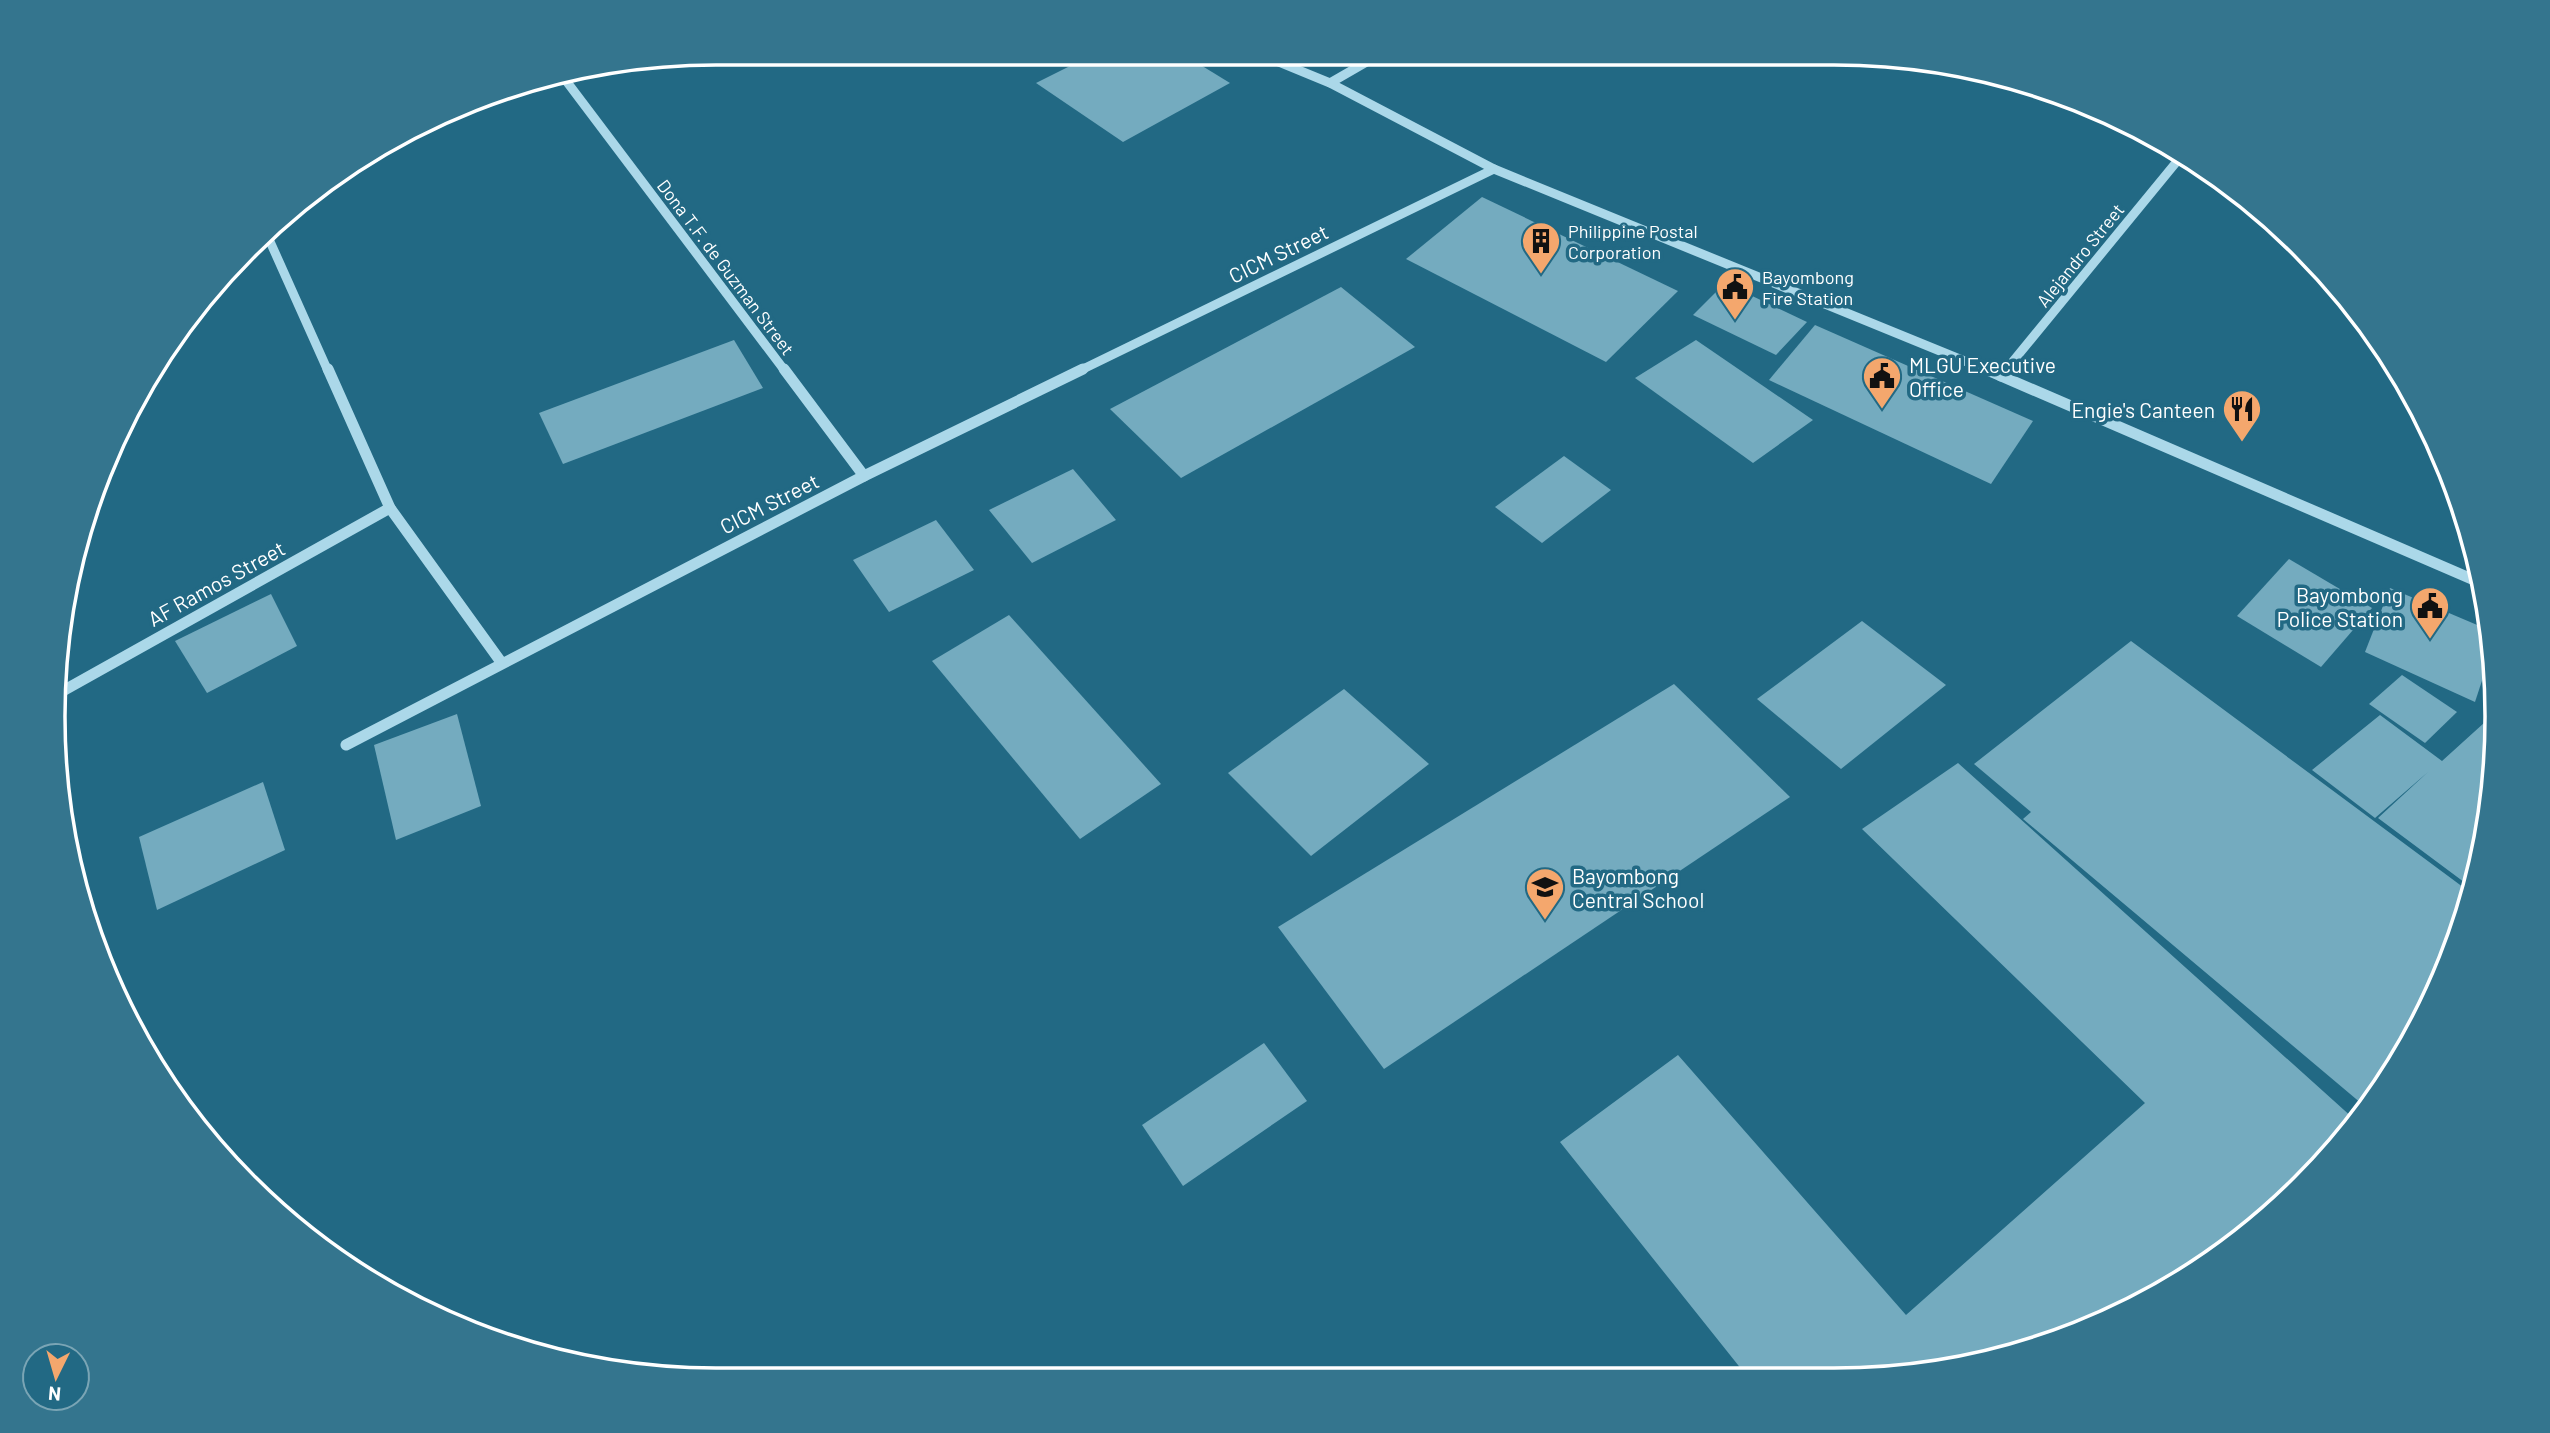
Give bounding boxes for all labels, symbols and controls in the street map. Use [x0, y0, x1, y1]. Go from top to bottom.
street label: Dona T.F. de Guzman Street [653, 175, 799, 359]
street label: Alejandro Street [2032, 199, 2128, 311]
street label: CICM Street [1224, 218, 1332, 288]
building icon: Philippine Postal Corporation [1520, 220, 1562, 275]
place label: Philippine Postal Corporation [1568, 220, 1698, 263]
public building icon: Bayombong Fire Station [1714, 266, 1756, 321]
place label: Bayombong Fire Station [1762, 266, 1854, 309]
place label: MLGU Executive Office [1909, 352, 2056, 401]
public building icon: MLGU Executive Office [1861, 355, 1903, 410]
restaurant icon: Engie's Canteen [2221, 388, 2263, 443]
place label: Engie's Canteen [2071, 397, 2215, 422]
street label: CICM Street [715, 467, 823, 539]
street label: AF Ramos Street [143, 535, 289, 631]
place label: Bayombong Police Station [2277, 582, 2403, 631]
public building icon: Bayombong Police Station [2409, 585, 2451, 640]
place label: Bayombong Central School [1572, 863, 1704, 912]
school or university icon: Bayombong Central School [1524, 866, 1566, 921]
north arrow [21, 1342, 91, 1412]
text: N [47, 1382, 62, 1406]

